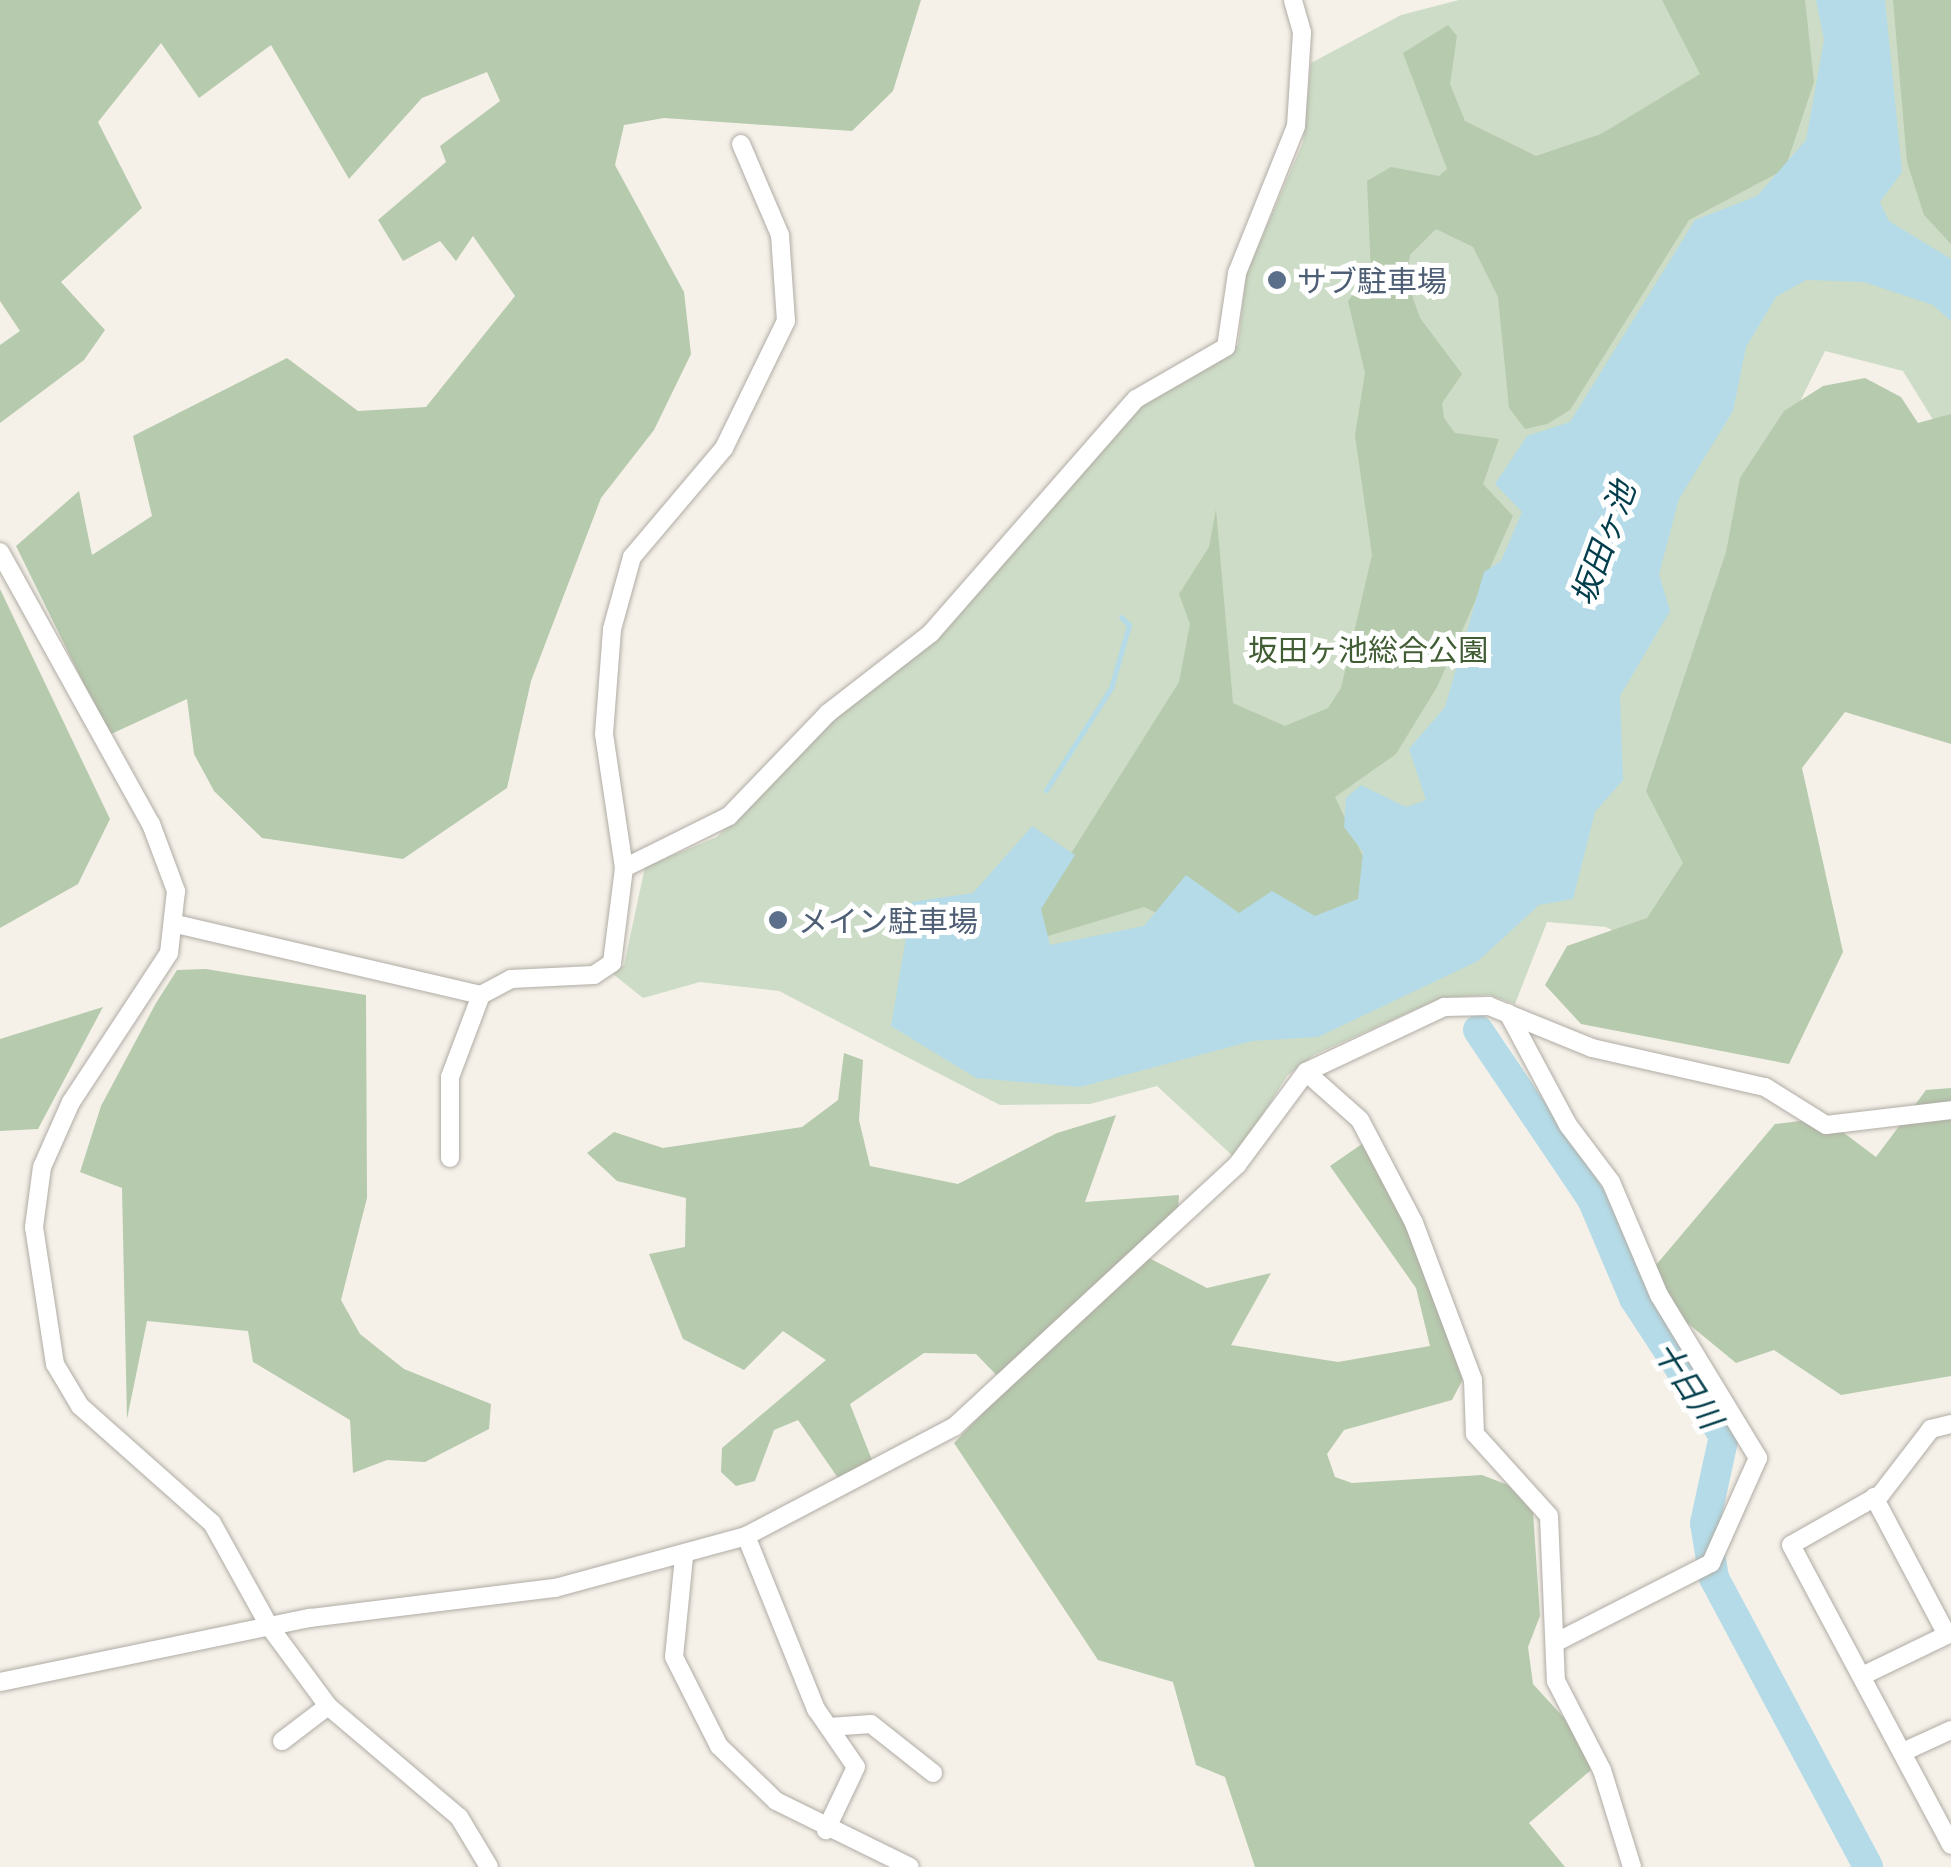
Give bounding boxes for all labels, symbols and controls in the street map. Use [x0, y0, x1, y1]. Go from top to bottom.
place label: サブ駐車場 [1297, 262, 1447, 298]
marker: サブ駐車場 [1266, 269, 1288, 291]
water label: 坂田ヶ池 [1562, 476, 1642, 610]
park label: 坂田ヶ池総合公園 [1248, 631, 1488, 667]
place label: メイン駐車場 [798, 902, 978, 938]
marker: メイン駐車場 [767, 909, 789, 931]
water label: 十日川 [1647, 1333, 1731, 1435]

